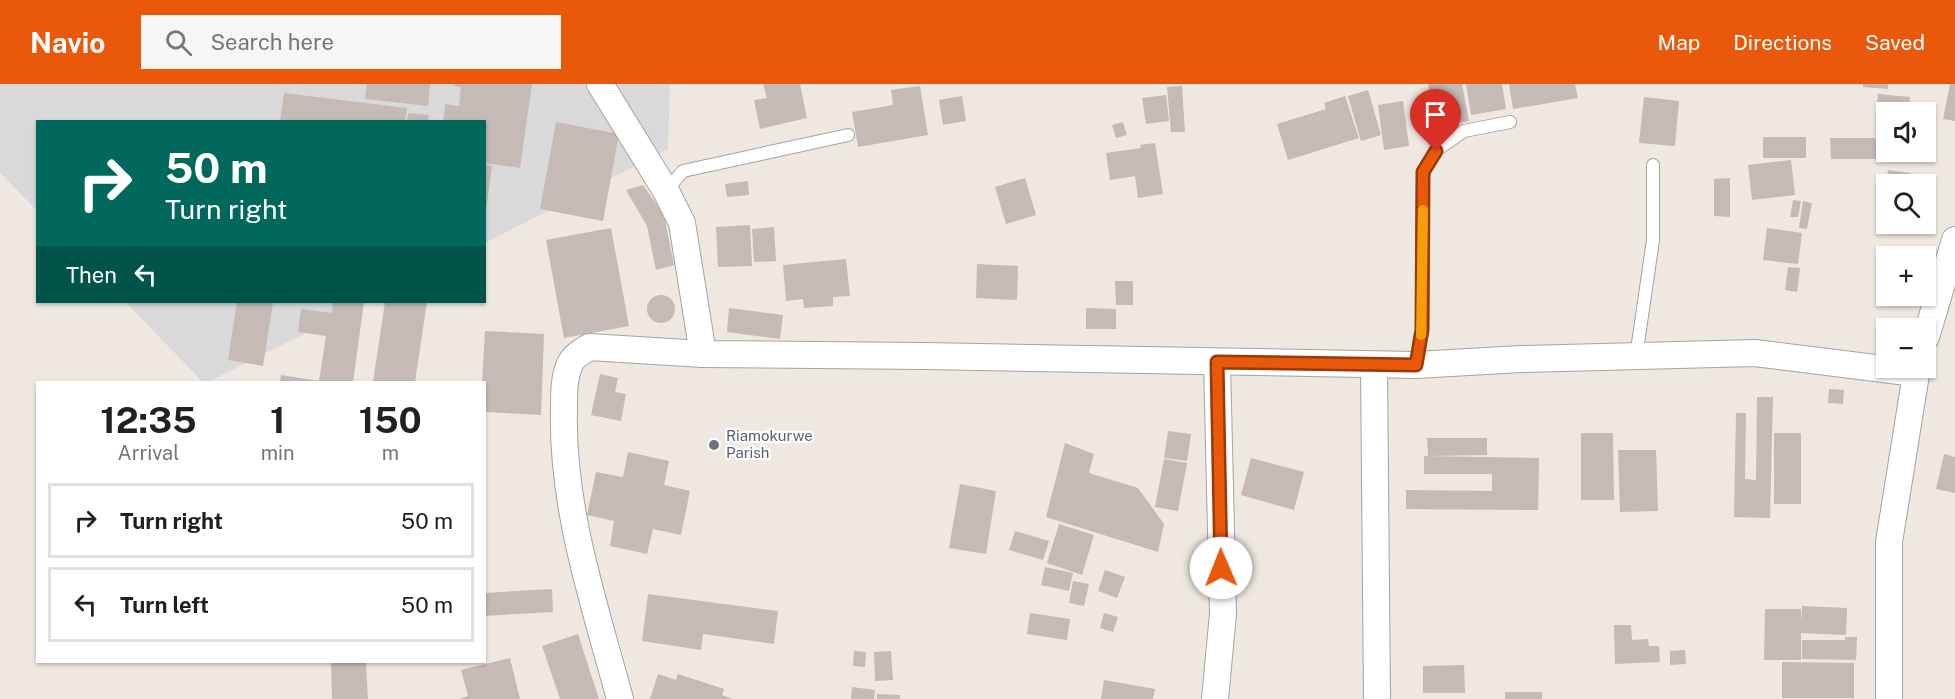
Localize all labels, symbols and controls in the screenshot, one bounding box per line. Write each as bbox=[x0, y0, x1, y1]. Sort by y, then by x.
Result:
search box bbox=[141, 15, 561, 69]
text: Navio bbox=[30, 26, 105, 59]
icon: search bbox=[162, 26, 195, 59]
text: Search here bbox=[210, 29, 334, 55]
text: Map bbox=[1658, 30, 1700, 55]
text: Directions bbox=[1733, 30, 1832, 55]
text: Saved bbox=[1865, 30, 1925, 55]
pin bbox=[1410, 89, 1461, 151]
icon: arrive bbox=[1419, 98, 1452, 131]
map controls bbox=[1876, 102, 1936, 378]
button: sound bbox=[1876, 102, 1936, 162]
text: 50 m bbox=[165, 143, 268, 192]
icon: right bbox=[66, 144, 144, 222]
button: search bbox=[1876, 174, 1936, 234]
text: Turn right bbox=[165, 193, 288, 225]
button: + bbox=[1876, 246, 1936, 306]
icon: left bbox=[129, 258, 162, 291]
text: Then bbox=[66, 262, 117, 288]
button: − bbox=[1876, 318, 1936, 378]
text: 12:35 bbox=[100, 399, 196, 441]
text: 1 bbox=[270, 399, 285, 441]
text: 150 bbox=[359, 399, 422, 441]
place label: Riamokurwe Parish bbox=[726, 427, 813, 461]
marker: Riamokurwe Parish bbox=[707, 438, 721, 452]
text: Arrival bbox=[117, 441, 179, 465]
text: min bbox=[261, 441, 295, 465]
text: m bbox=[382, 441, 399, 465]
icon: right bbox=[69, 504, 102, 537]
text: Turn right bbox=[120, 508, 223, 534]
text: 50 m bbox=[401, 508, 453, 534]
position arrow bbox=[1189, 536, 1253, 600]
icon: left bbox=[69, 588, 102, 621]
text: Turn left bbox=[120, 592, 209, 618]
text: 50 m bbox=[401, 592, 453, 618]

